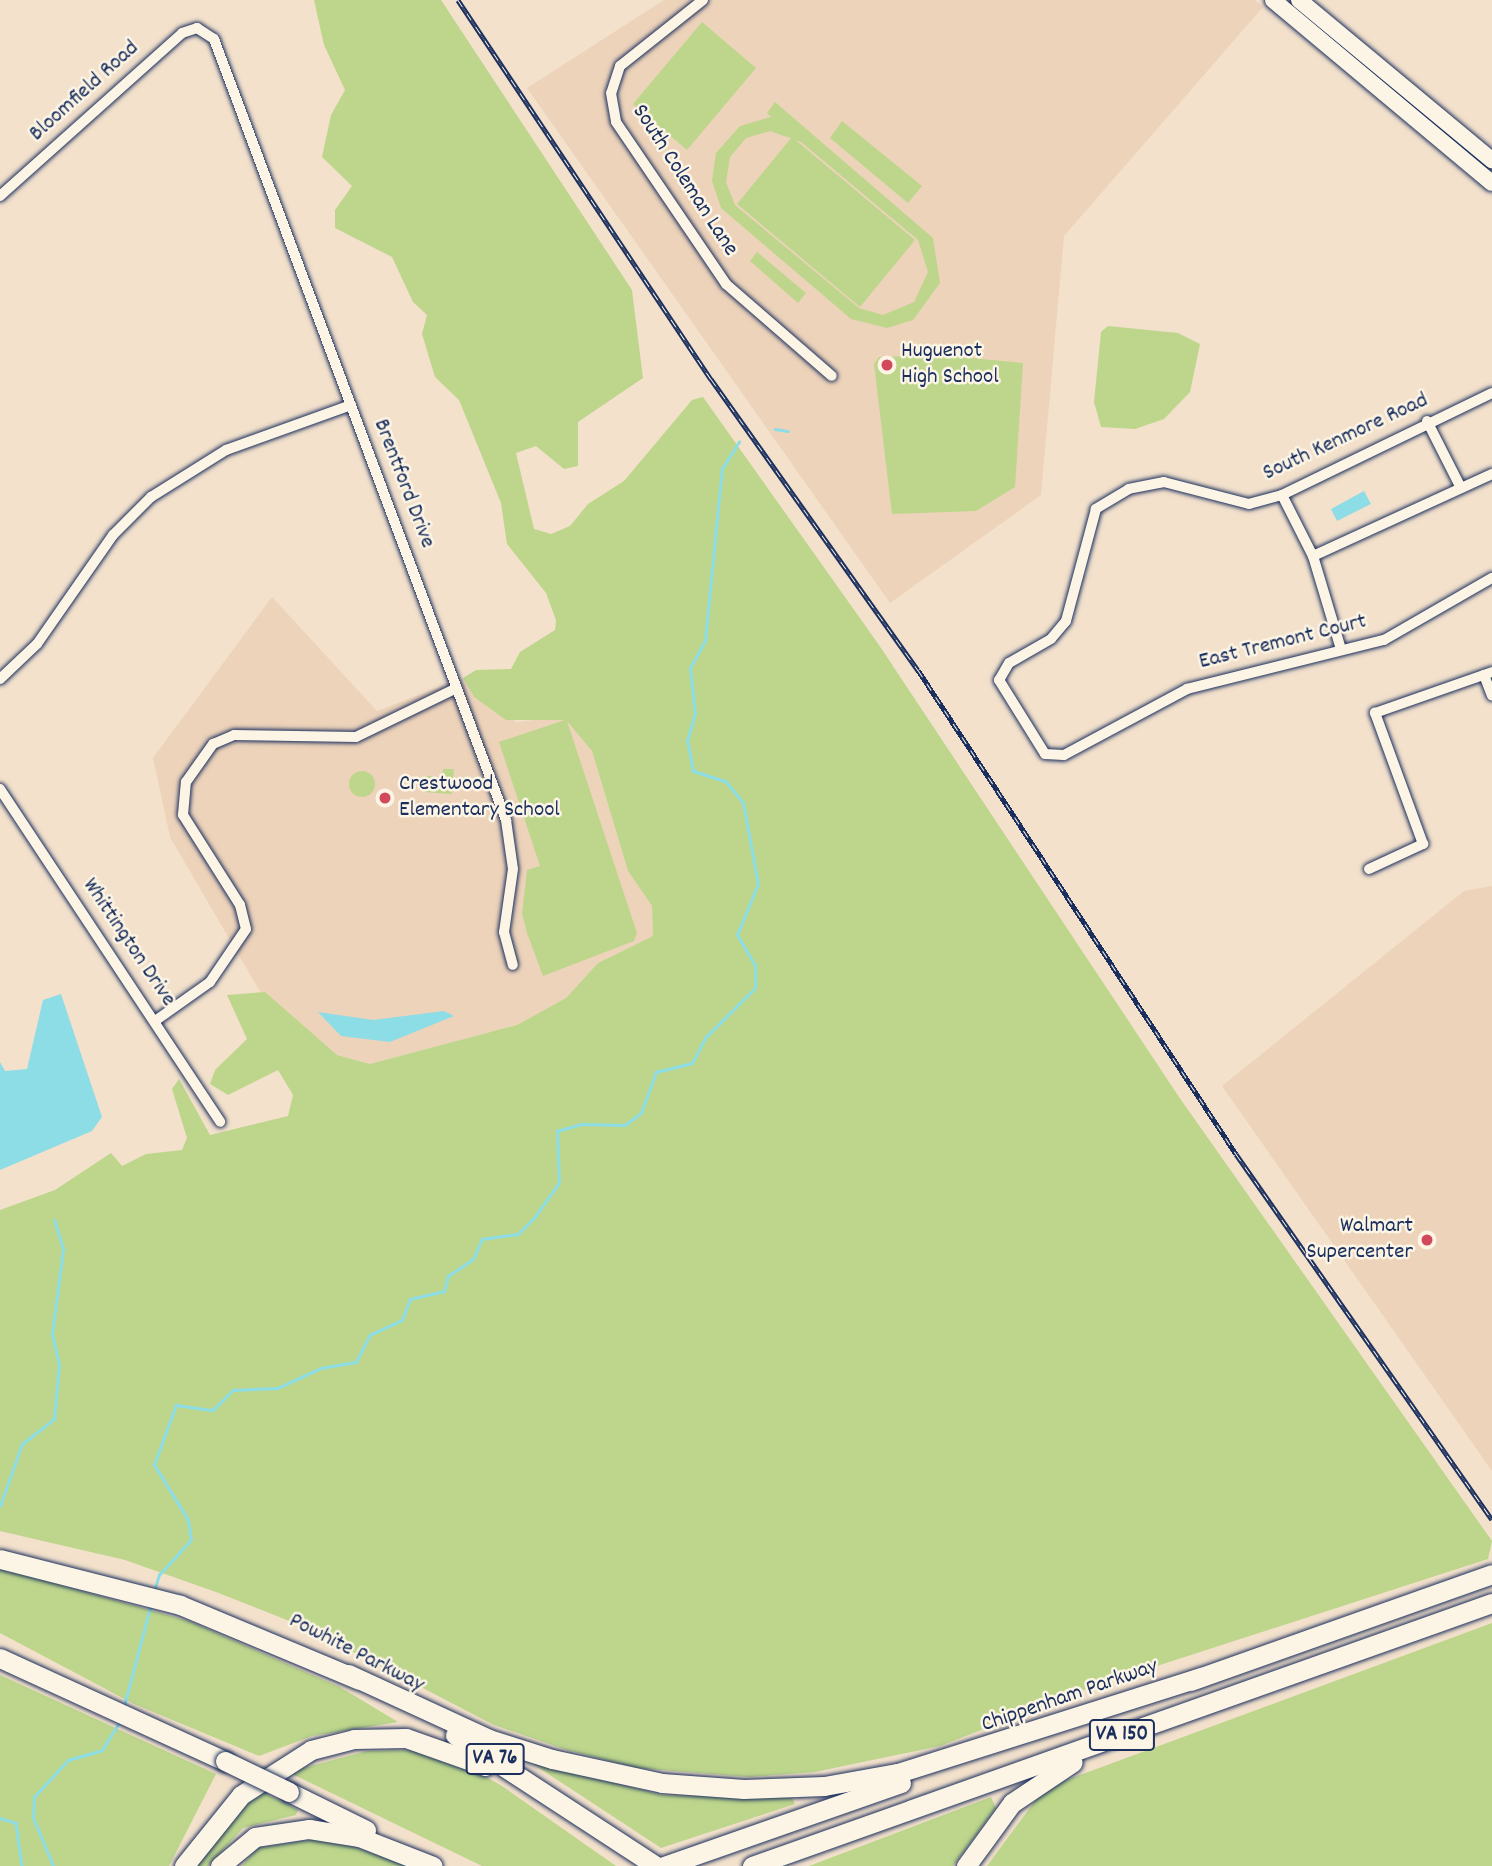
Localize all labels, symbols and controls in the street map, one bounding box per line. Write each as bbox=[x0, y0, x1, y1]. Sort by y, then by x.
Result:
street label: Bloomfield Road bbox=[25, 36, 145, 148]
street label: South Coleman Lane bbox=[625, 100, 743, 262]
place label: Huguenot High School bbox=[901, 338, 999, 392]
marker: Huguenot High School bbox=[879, 357, 895, 373]
street label: South Kenmore Road bbox=[1259, 388, 1433, 488]
street label: Brentford Drive bbox=[366, 416, 440, 552]
street label: East Tremont Court bbox=[1196, 609, 1370, 677]
place label: Crestwood Elementary School bbox=[399, 771, 560, 825]
marker: Crestwood Elementary School bbox=[377, 790, 393, 806]
street label: Whittington Drive bbox=[75, 874, 181, 1012]
place label: Walmart Supercenter bbox=[1307, 1213, 1413, 1267]
marker: Walmart Supercenter bbox=[1419, 1232, 1435, 1248]
street label: Powhite Parkway bbox=[284, 1608, 428, 1700]
street label: Chippenham Parkway bbox=[978, 1654, 1162, 1740]
road number: VA 150 bbox=[1089, 1718, 1155, 1752]
road number: VA 76 bbox=[465, 1742, 525, 1776]

